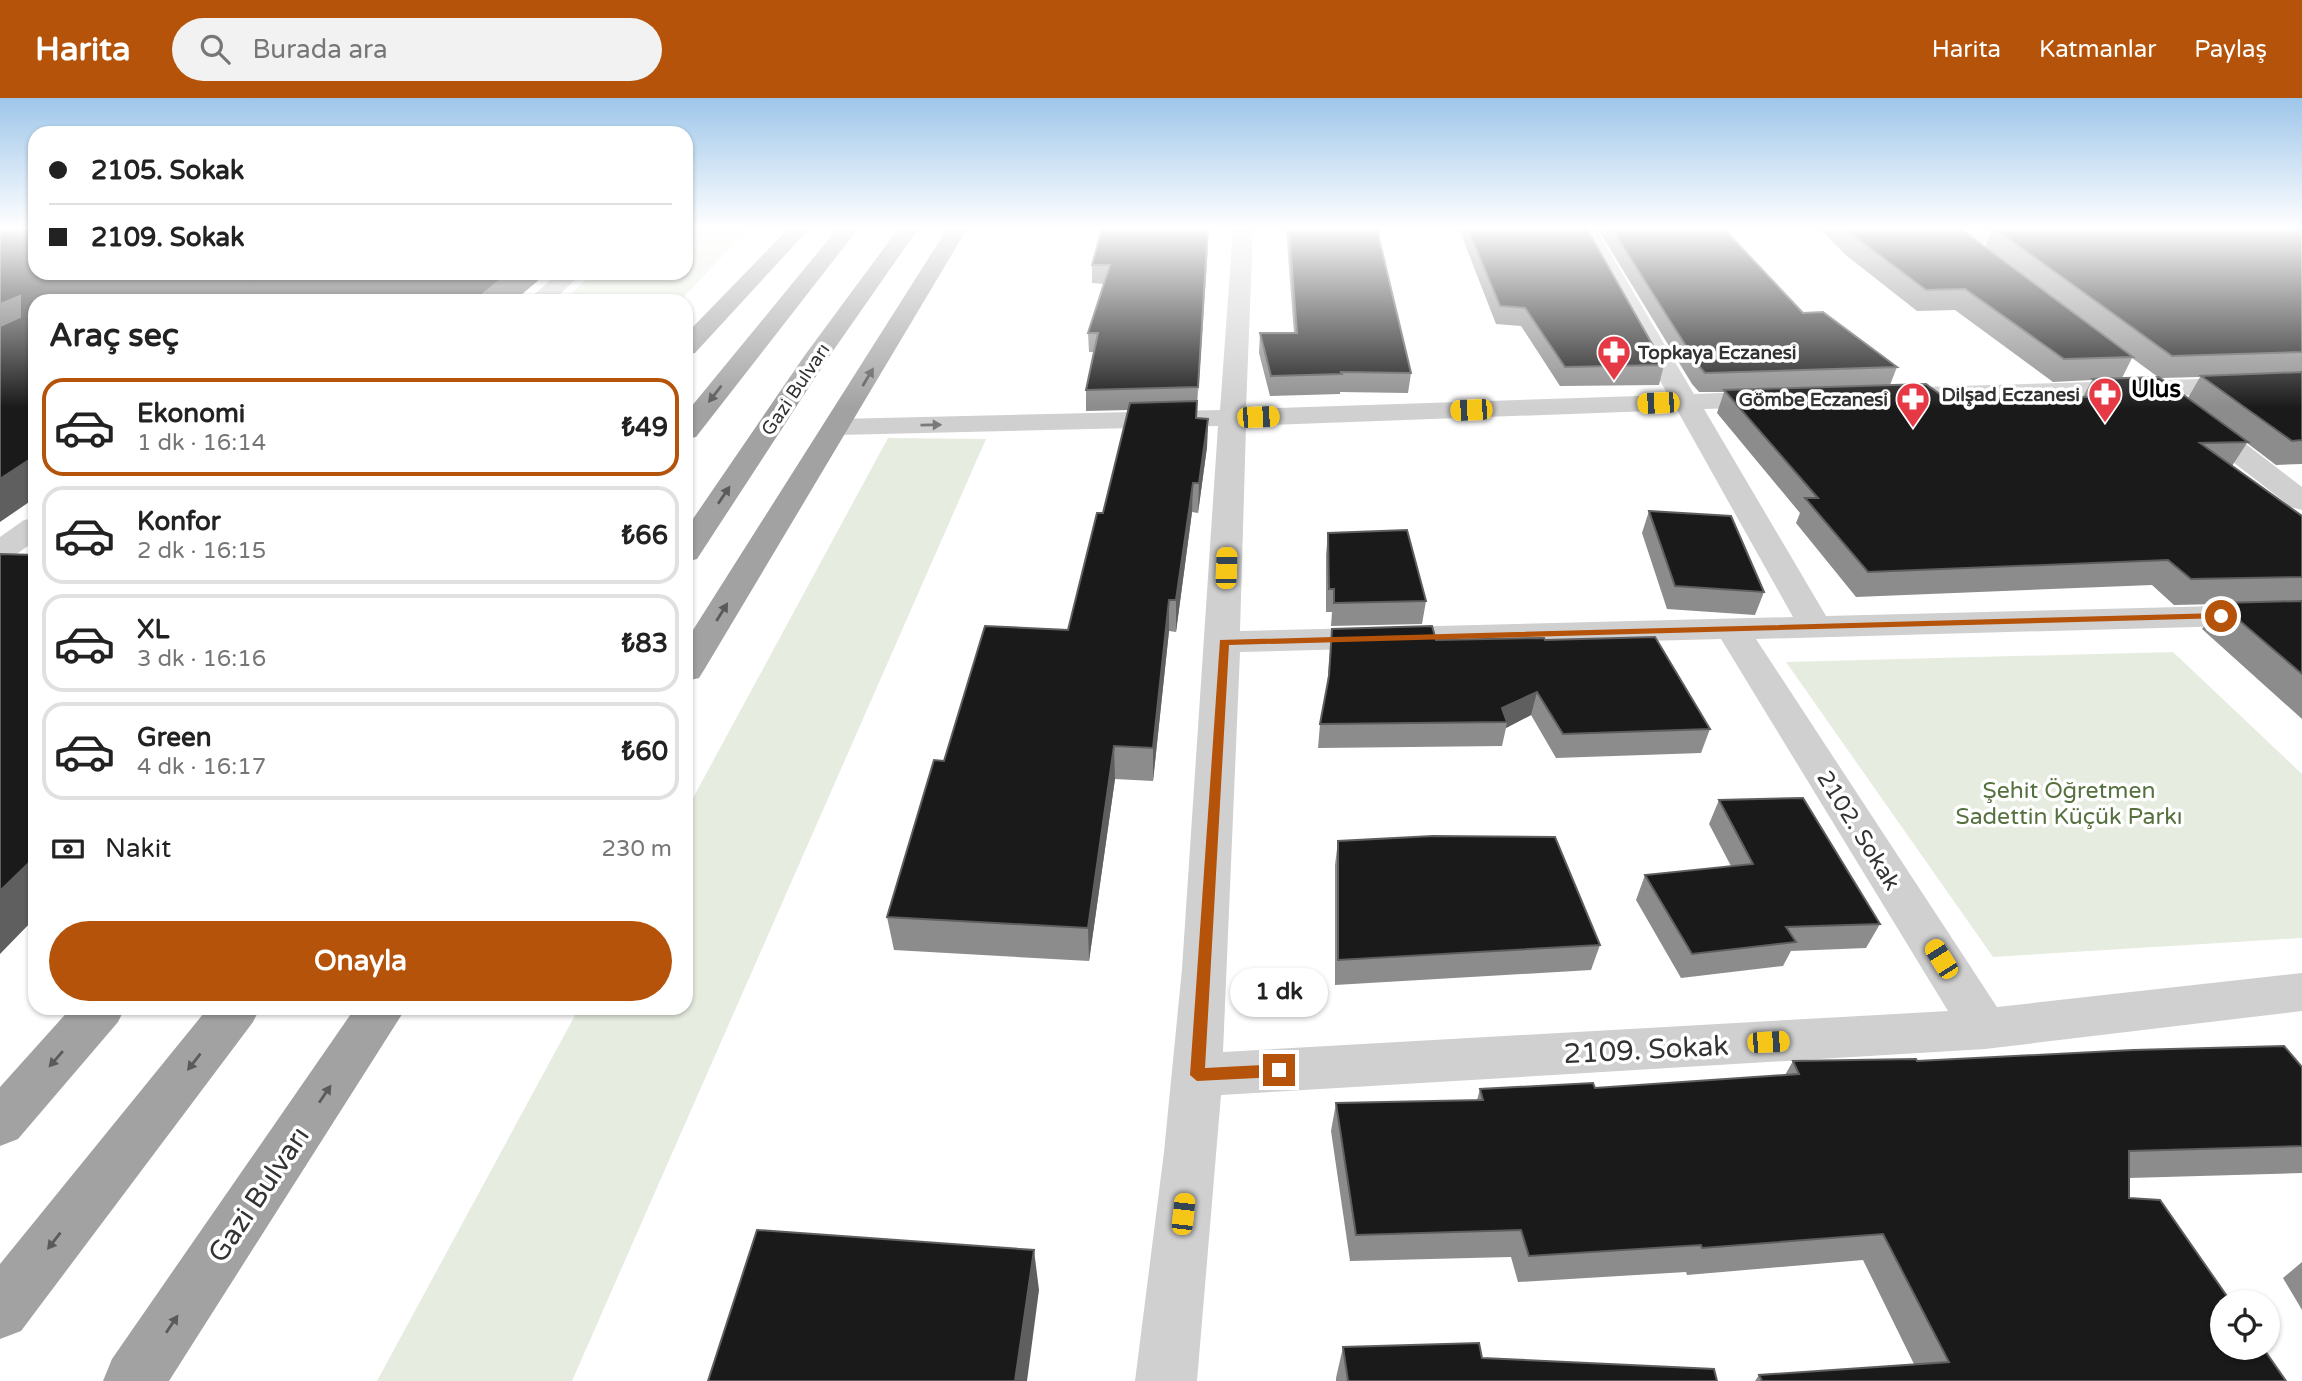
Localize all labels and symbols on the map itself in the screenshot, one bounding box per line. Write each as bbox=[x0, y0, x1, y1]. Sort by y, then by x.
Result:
pharmacy icon: Topkaya Eczanesi bbox=[1595, 333, 1633, 382]
street label: Gazi Bulvarı bbox=[757, 339, 835, 440]
place label: Topkaya Eczanesi bbox=[1637, 342, 1797, 365]
one-way arrow bbox=[862, 367, 874, 386]
pharmacy icon: Dilşad Eczanesi bbox=[2086, 375, 2124, 424]
district label: Ulus bbox=[2131, 375, 2181, 404]
pharmacy icon: Gömbe Eczanesi bbox=[1894, 380, 1932, 429]
one-way arrow bbox=[707, 384, 722, 402]
place label: Dilşad Eczanesi bbox=[1941, 384, 2080, 407]
place label: Gömbe Eczanesi bbox=[1739, 389, 1888, 411]
car bbox=[1637, 392, 1680, 414]
car bbox=[1450, 399, 1493, 421]
car bbox=[1237, 406, 1280, 428]
one-way arrow bbox=[920, 419, 942, 431]
one-way arrow bbox=[717, 486, 731, 504]
car bbox=[1215, 547, 1238, 589]
route start bbox=[2205, 600, 2237, 632]
one-way arrow bbox=[716, 602, 729, 621]
street label: 2102. Sokak bbox=[1810, 766, 1906, 895]
park label: Şehit Öğretmen Sadettin Küçük Parkı bbox=[1956, 777, 2182, 831]
car bbox=[1921, 936, 1962, 982]
callout: 1 dk bbox=[1230, 968, 1328, 1018]
street label: 2109. Sokak bbox=[1563, 1029, 1729, 1071]
car bbox=[1747, 1030, 1790, 1054]
one-way arrow bbox=[49, 1051, 64, 1068]
one-way arrow bbox=[186, 1052, 201, 1070]
route end bbox=[1263, 1054, 1295, 1086]
one-way arrow bbox=[318, 1085, 332, 1103]
street label: Gazi Bulvarı bbox=[201, 1120, 317, 1269]
car bbox=[1171, 1192, 1196, 1236]
one-way arrow bbox=[46, 1232, 61, 1250]
one-way arrow bbox=[165, 1314, 178, 1334]

